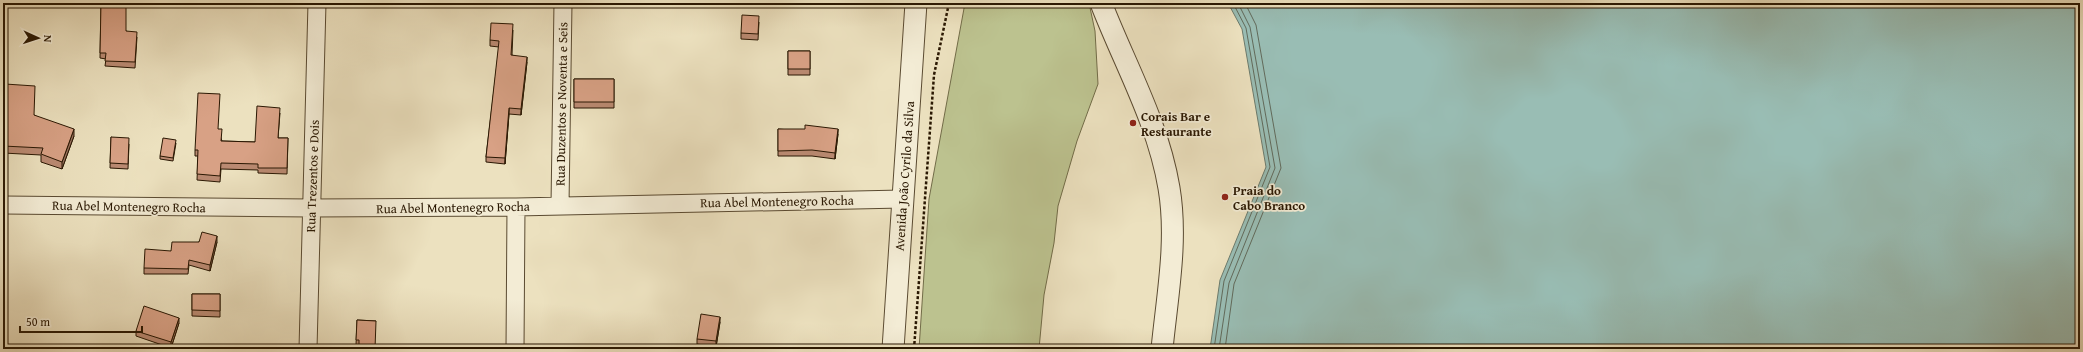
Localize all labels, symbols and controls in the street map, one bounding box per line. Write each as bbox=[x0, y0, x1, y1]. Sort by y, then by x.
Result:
north arrow bbox=[18, 18, 58, 58]
street label: Rua Duzentos e Noventa e Seis bbox=[551, 22, 572, 186]
text: N bbox=[40, 34, 56, 43]
street label: Avenida João Cyrilo da Silva bbox=[890, 99, 919, 252]
place label: Corais Bar e Restaurante bbox=[1141, 107, 1212, 141]
marker: Corais Bar e Restaurante bbox=[1128, 118, 1138, 128]
street label: Rua Trezentos e Dois bbox=[301, 119, 324, 233]
place label: Praia do Cabo Branco bbox=[1233, 181, 1305, 215]
street label: Rua Abel Montenegro Rocha bbox=[700, 191, 855, 212]
marker: Praia do Cabo Branco bbox=[1220, 192, 1230, 202]
street label: Rua Abel Montenegro Rocha bbox=[52, 196, 207, 217]
street label: Rua Abel Montenegro Rocha bbox=[376, 197, 531, 218]
scale bar bbox=[20, 308, 142, 334]
text: 50 m bbox=[26, 313, 50, 330]

